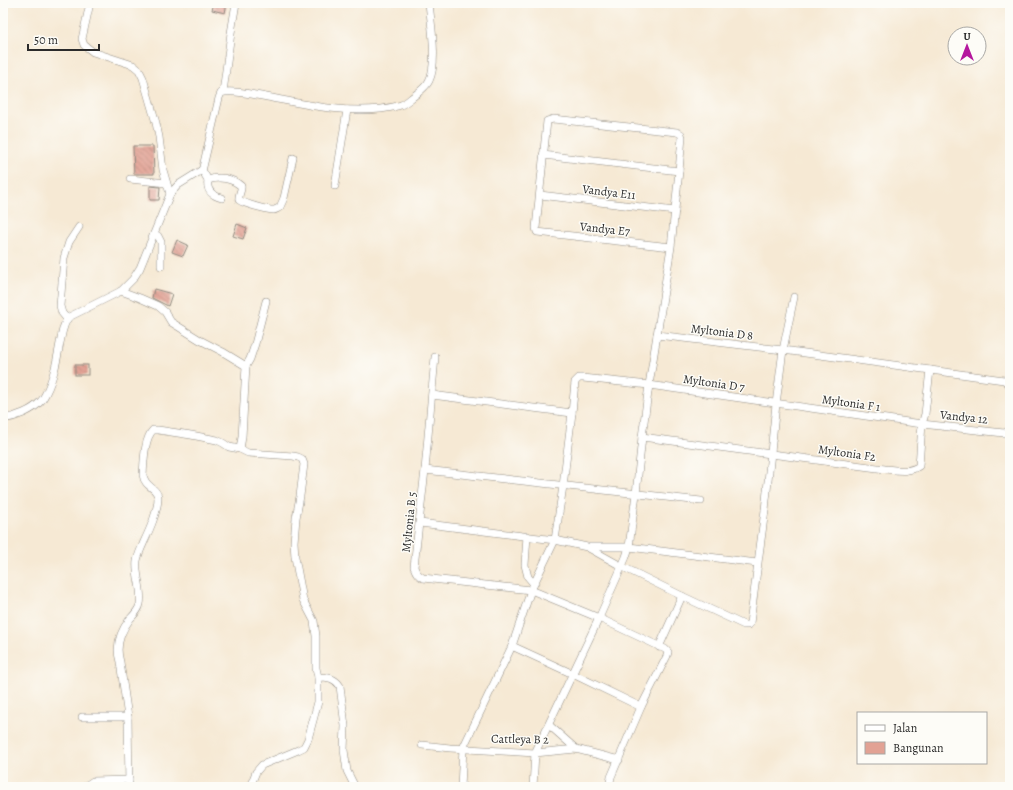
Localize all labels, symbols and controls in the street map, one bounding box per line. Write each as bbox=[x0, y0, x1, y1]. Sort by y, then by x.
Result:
scale bar bbox=[28, 26, 99, 52]
north arrow bbox=[947, 26, 987, 66]
text: U bbox=[963, 29, 971, 44]
text: 50 m bbox=[34, 32, 58, 48]
street label: Vandya E11 bbox=[581, 181, 636, 203]
street label: Vandya E7 bbox=[578, 218, 632, 240]
street label: Myltonia D 8 bbox=[690, 320, 754, 344]
street label: Myltonia D 7 bbox=[682, 371, 747, 395]
street label: Myltonia F 1 bbox=[821, 391, 881, 415]
street label: Vandya 12 bbox=[938, 406, 989, 427]
street label: Myltonia F2 bbox=[817, 441, 877, 465]
street label: Myltonia B 5 bbox=[398, 491, 420, 553]
legend bbox=[857, 712, 987, 764]
text: Jalan bbox=[893, 720, 918, 736]
street label: Cattleya B 2 bbox=[491, 730, 549, 748]
text: Bangunan bbox=[893, 740, 944, 756]

